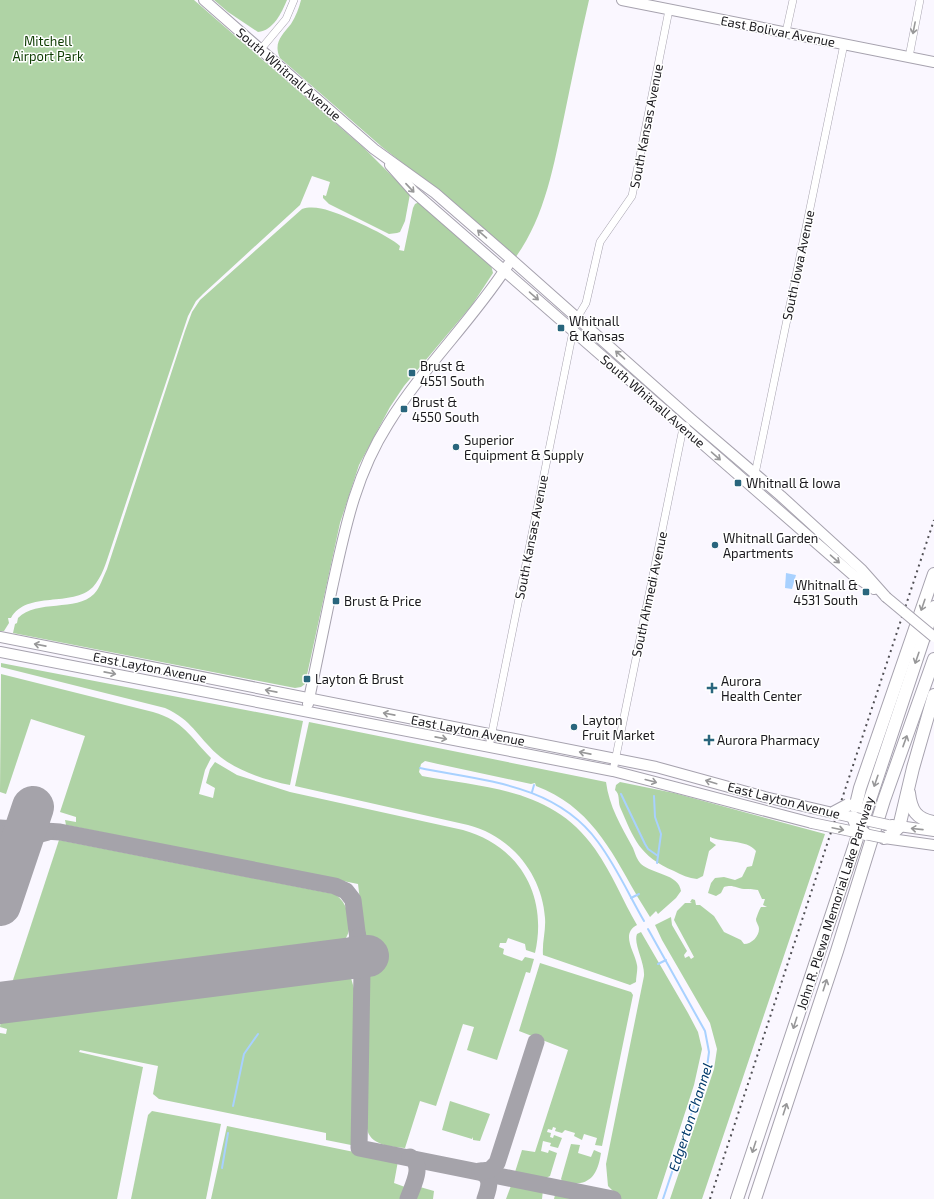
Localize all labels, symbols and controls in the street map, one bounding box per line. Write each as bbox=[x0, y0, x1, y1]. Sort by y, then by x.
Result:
street label: East Bolivar Avenue bbox=[719, 12, 837, 50]
one-way arrow bbox=[910, 22, 918, 35]
street label: South Whitnall Avenue bbox=[233, 24, 345, 124]
park label: Mitchell Airport Park bbox=[12, 33, 84, 64]
street label: South Kansas Avenue bbox=[626, 62, 666, 190]
one-way arrow bbox=[406, 182, 415, 193]
street label: South Iowa Avenue bbox=[779, 208, 817, 322]
one-way arrow bbox=[477, 229, 487, 239]
one-way arrow bbox=[528, 292, 539, 301]
place label: Whitnall & Kansas bbox=[569, 313, 625, 344]
marker: Whitnall & Kansas bbox=[556, 323, 566, 333]
street label: South Whitnall Avenue bbox=[597, 351, 709, 451]
one-way arrow bbox=[615, 351, 626, 360]
place label: Brust & 4551 South bbox=[420, 358, 485, 389]
marker: Brust & 4551 South bbox=[407, 368, 417, 378]
place label: Brust & 4550 South bbox=[412, 394, 479, 425]
marker: Brust & 4550 South bbox=[399, 404, 409, 414]
place label: Superior Equipment & Supply bbox=[464, 432, 584, 463]
marker: Superior Equipment & Supply bbox=[451, 442, 461, 452]
one-way arrow bbox=[710, 451, 721, 460]
street label: South Kansas Avenue bbox=[511, 473, 551, 601]
place label: Whitnall & Iowa bbox=[746, 475, 841, 491]
marker: Whitnall & Iowa bbox=[733, 478, 743, 488]
street label: South Ahmedi Avenue bbox=[628, 530, 670, 658]
place label: Whitnall Garden Apartments bbox=[723, 530, 818, 561]
marker: Whitnall Garden Apartments bbox=[710, 540, 720, 550]
one-way arrow bbox=[830, 555, 840, 564]
place label: Whitnall & 4531 South bbox=[793, 577, 858, 608]
marker: Whitnall & 4531 South bbox=[861, 587, 871, 597]
place label: Brust & Price bbox=[344, 593, 421, 609]
marker: Brust & Price bbox=[331, 596, 341, 606]
one-way arrow bbox=[919, 599, 927, 611]
one-way arrow bbox=[34, 641, 47, 649]
street label: East Layton Avenue bbox=[92, 648, 208, 686]
one-way arrow bbox=[913, 651, 920, 664]
one-way arrow bbox=[103, 669, 116, 677]
place label: Layton & Brust bbox=[315, 671, 404, 687]
place label: Aurora Health Center bbox=[721, 673, 802, 704]
marker: Layton & Brust bbox=[302, 674, 312, 684]
marker: Aurora Health Center bbox=[706, 682, 718, 694]
one-way arrow bbox=[265, 686, 278, 694]
one-way arrow bbox=[382, 710, 395, 718]
street label: East Layton Avenue bbox=[410, 711, 526, 749]
place label: Layton Fruit Market bbox=[582, 712, 655, 743]
marker: Layton Fruit Market bbox=[569, 722, 579, 732]
place label: Aurora Pharmacy bbox=[717, 732, 820, 748]
one-way arrow bbox=[434, 734, 447, 742]
one-way arrow bbox=[902, 734, 909, 747]
marker: Aurora Pharmacy bbox=[704, 735, 714, 745]
one-way arrow bbox=[579, 748, 592, 756]
one-way arrow bbox=[871, 774, 879, 786]
one-way arrow bbox=[644, 778, 657, 786]
one-way arrow bbox=[705, 778, 718, 785]
street label: East Layton Avenue bbox=[726, 778, 842, 822]
street label: John R. Plewa Memorial Lake Parkway bbox=[793, 794, 877, 1012]
one-way arrow bbox=[832, 825, 845, 833]
one-way arrow bbox=[911, 825, 924, 833]
one-way arrow bbox=[822, 980, 830, 992]
one-way arrow bbox=[791, 1017, 798, 1030]
water label: Edgerton Channel bbox=[664, 1061, 716, 1173]
one-way arrow bbox=[782, 1102, 789, 1115]
one-way arrow bbox=[750, 1140, 757, 1153]

